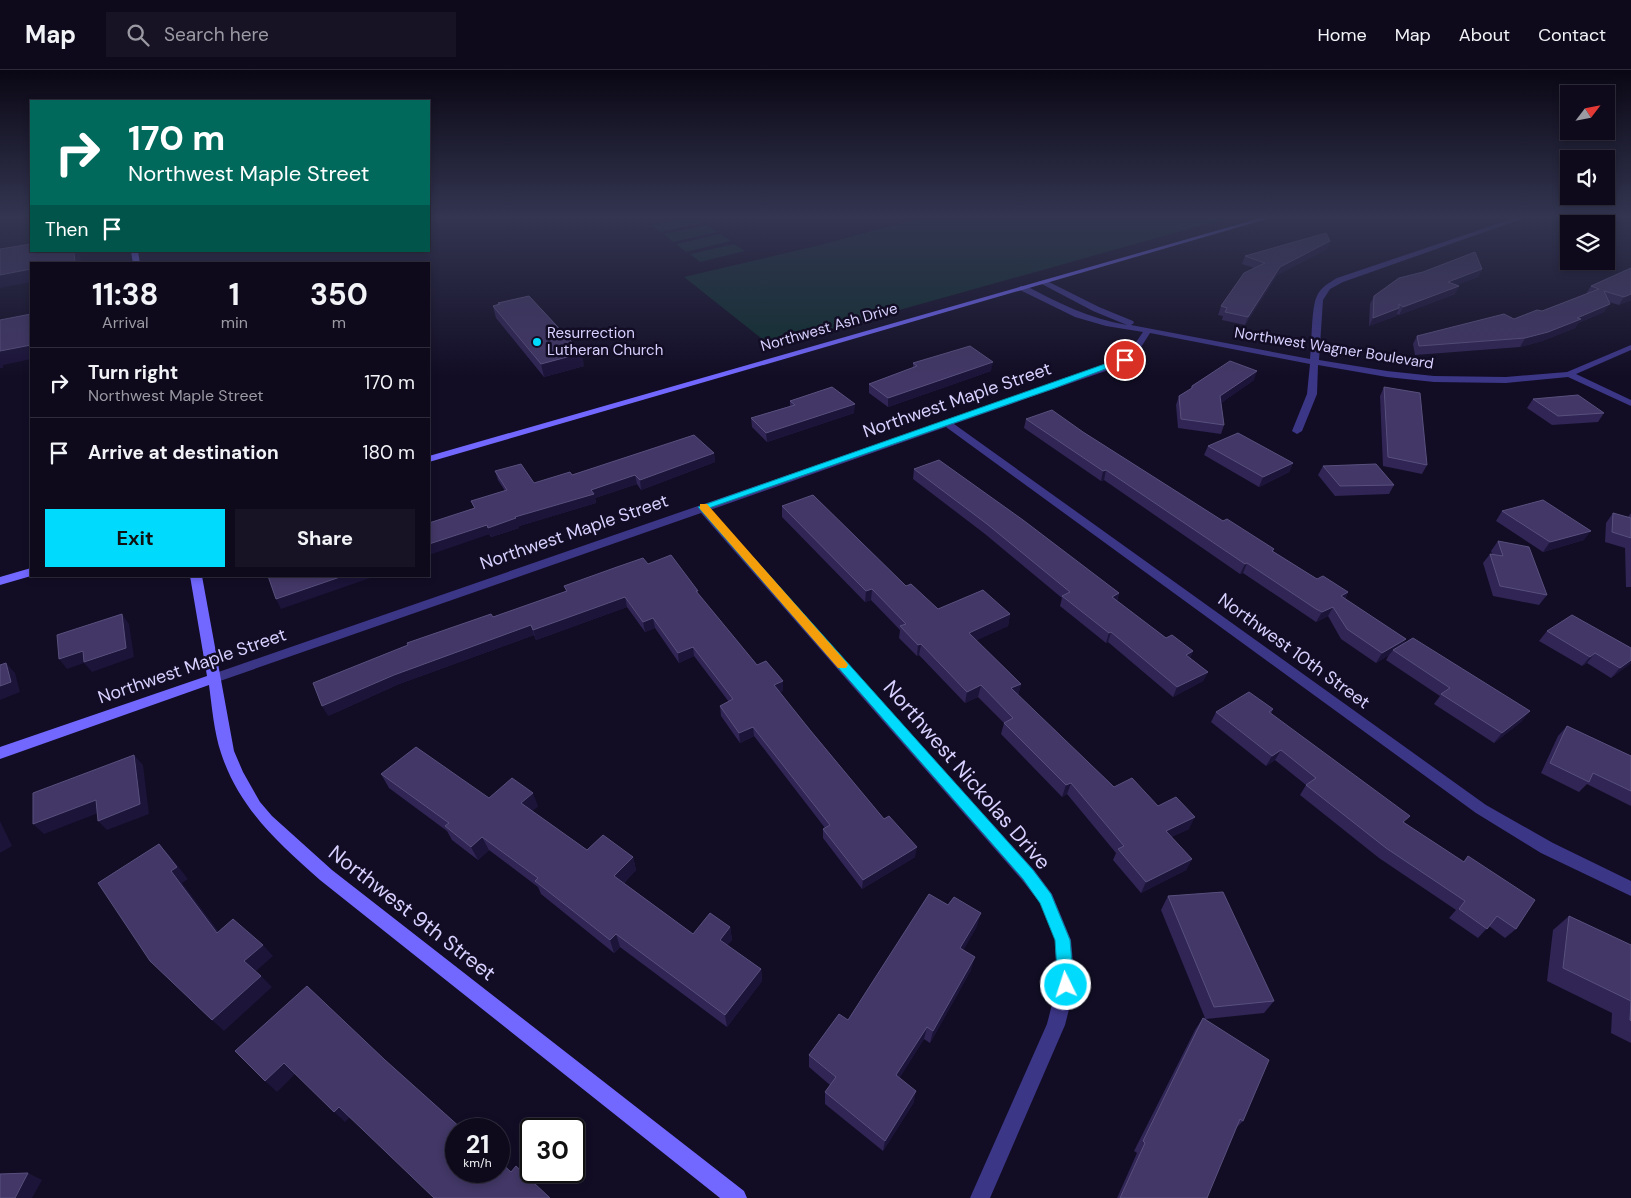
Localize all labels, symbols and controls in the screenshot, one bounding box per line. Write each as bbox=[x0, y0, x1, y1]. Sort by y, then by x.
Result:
search box bbox=[106, 12, 456, 57]
text: Map bbox=[25, 19, 76, 50]
icon: search bbox=[124, 21, 152, 49]
text: Search here bbox=[164, 22, 269, 47]
text: Home bbox=[1317, 23, 1367, 47]
text: Map bbox=[1395, 23, 1431, 47]
text: About bbox=[1459, 23, 1510, 47]
text: Contact bbox=[1538, 23, 1606, 47]
north arrow bbox=[1560, 85, 1615, 140]
map controls bbox=[1560, 85, 1615, 270]
text: 170 m bbox=[128, 115, 225, 161]
icon: right bbox=[45, 120, 110, 185]
button: sound bbox=[1560, 150, 1615, 205]
text: Northwest Maple Street bbox=[128, 159, 369, 188]
icon: arrive bbox=[98, 215, 126, 243]
button: layers bbox=[1560, 215, 1615, 270]
text: Then bbox=[45, 217, 88, 242]
text: 11:38 bbox=[92, 275, 159, 314]
text: 1 bbox=[229, 275, 240, 314]
text: 350 bbox=[310, 275, 368, 314]
street label: Northwest Ash Drive bbox=[758, 298, 900, 356]
text: Arrival bbox=[102, 312, 149, 333]
text: min bbox=[221, 312, 248, 333]
text: m bbox=[332, 312, 346, 333]
street label: Northwest Wagner Boulevard bbox=[1233, 322, 1435, 374]
place label: Resurrection Lutheran Church bbox=[547, 323, 663, 360]
marker: Resurrection Lutheran Church bbox=[531, 336, 543, 348]
pin bbox=[1104, 339, 1146, 381]
icon: arrive bbox=[1111, 346, 1139, 374]
street label: Northwest Maple Street bbox=[860, 357, 1054, 443]
text: Turn right bbox=[88, 360, 178, 385]
icon: right bbox=[45, 369, 73, 397]
text: 170 m bbox=[364, 370, 415, 395]
text: Northwest Maple Street bbox=[88, 385, 264, 406]
icon: arrive bbox=[45, 439, 73, 467]
text: Arrive at destination bbox=[88, 440, 279, 465]
text: 180 m bbox=[363, 440, 415, 465]
street label: Northwest Maple Street bbox=[477, 489, 671, 575]
button: Exit bbox=[45, 509, 225, 567]
button: Share bbox=[235, 509, 415, 567]
street label: Northwest 10th Street bbox=[1213, 588, 1375, 714]
street label: Northwest Maple Street bbox=[95, 623, 289, 709]
street label: Northwest Nickolas Drive bbox=[877, 674, 1057, 876]
street label: Northwest 9th Street bbox=[323, 839, 501, 987]
position arrow bbox=[1039, 958, 1091, 1010]
speed limit sign: 30 bbox=[520, 1118, 585, 1183]
text: 21 bbox=[466, 1128, 489, 1161]
text: km/h bbox=[463, 1155, 492, 1171]

